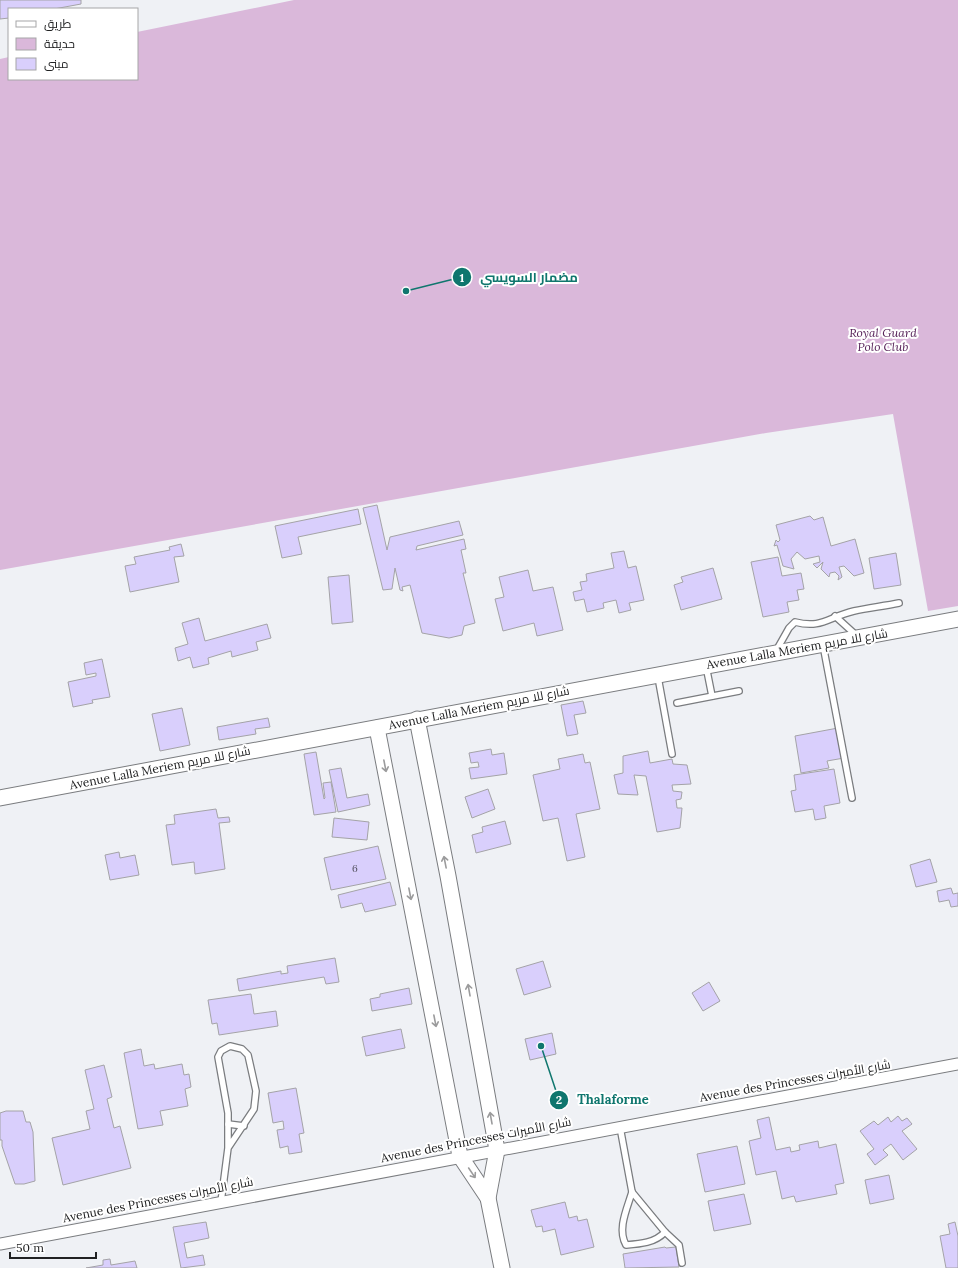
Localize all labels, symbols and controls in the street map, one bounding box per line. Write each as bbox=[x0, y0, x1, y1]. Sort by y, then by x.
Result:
legend bbox=[8, 8, 138, 80]
text: طريق bbox=[44, 16, 72, 31]
text: حديقة bbox=[44, 36, 75, 51]
text: مبنى bbox=[44, 56, 69, 71]
callout: مضمار السويسي bbox=[452, 265, 586, 290]
text: مضمار السويسي bbox=[480, 269, 578, 288]
text: 1 bbox=[460, 270, 465, 285]
park label: Royal Guard Polo Club bbox=[849, 325, 917, 354]
street label: Avenue Lalla Meriem شارع للا مريم bbox=[704, 625, 889, 673]
street label: Avenue Lalla Meriem شارع للا مريم bbox=[386, 683, 571, 734]
street label: Avenue Lalla Meriem شارع للا مريم bbox=[67, 743, 252, 794]
one-way arrow bbox=[381, 759, 389, 772]
one-way arrow bbox=[441, 856, 449, 869]
house number: 6 bbox=[352, 862, 358, 875]
one-way arrow bbox=[406, 887, 414, 900]
one-way arrow bbox=[464, 984, 472, 997]
one-way arrow bbox=[431, 1014, 439, 1027]
street label: Avenue des Princesses شارع الأميرات bbox=[697, 1056, 892, 1106]
callout: Thalaforme bbox=[549, 1087, 656, 1112]
text: Thalaforme bbox=[577, 1091, 649, 1108]
text: 2 bbox=[556, 1092, 562, 1107]
one-way arrow bbox=[487, 1112, 495, 1125]
street label: Avenue des Princesses شارع الأميرات bbox=[379, 1114, 573, 1167]
one-way arrow bbox=[468, 1167, 476, 1178]
street label: Avenue des Princesses شارع الأميرات bbox=[61, 1174, 255, 1227]
scale bar bbox=[10, 1234, 96, 1260]
text: 50 m bbox=[16, 1240, 44, 1255]

